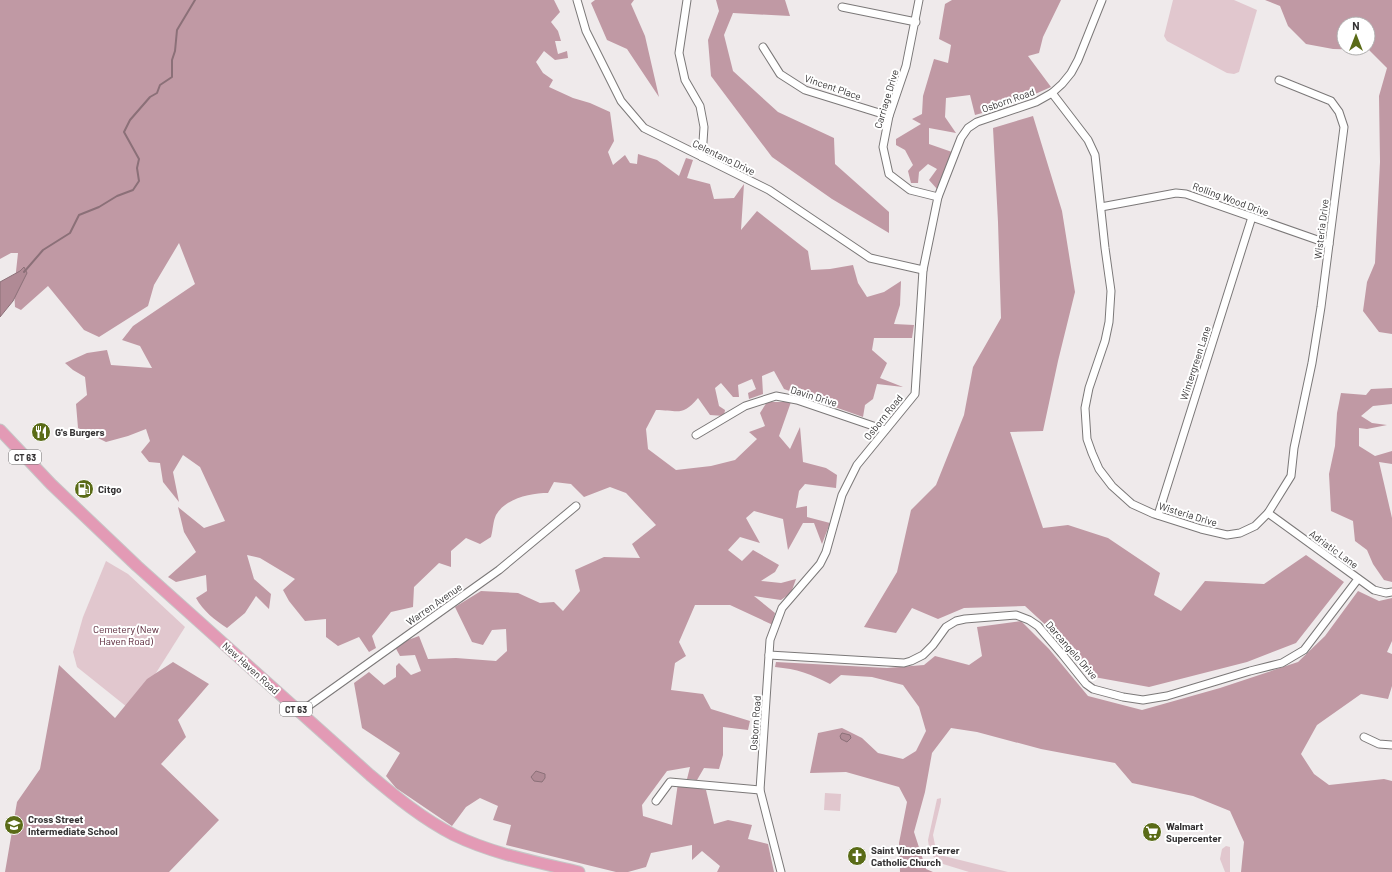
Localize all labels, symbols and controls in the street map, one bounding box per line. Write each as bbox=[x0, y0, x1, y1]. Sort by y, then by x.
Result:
north arrow bbox=[1336, 16, 1376, 56]
text: N bbox=[1352, 19, 1360, 32]
street label: Carriage Drive bbox=[871, 68, 901, 130]
street label: Vincent Place bbox=[803, 72, 863, 102]
street label: Osborn Road bbox=[980, 85, 1036, 115]
street label: Celentano Drive bbox=[691, 137, 757, 177]
street label: Rolling Wood Drive bbox=[1191, 180, 1271, 218]
street label: Wisteria Drive bbox=[1311, 198, 1331, 260]
street label: Wintergreen Lane bbox=[1177, 324, 1213, 402]
street label: Davin Drive bbox=[789, 383, 839, 409]
street label: Osborn Road bbox=[861, 392, 905, 442]
restaurant icon: G's Burgers bbox=[30, 421, 52, 443]
place label: G's Burgers bbox=[55, 426, 105, 438]
road number: CT 63 bbox=[9, 450, 41, 464]
fuel station icon: Citgo bbox=[73, 478, 95, 500]
place label: Citgo bbox=[98, 483, 122, 495]
street label: Wisteria Drive bbox=[1157, 499, 1219, 529]
street label: Adriatic Lane bbox=[1307, 527, 1361, 571]
street label: Warren Avenue bbox=[404, 580, 464, 628]
street label: Darcangelo Drive bbox=[1043, 618, 1101, 682]
park label: Cemetery (New Haven Road) bbox=[93, 623, 159, 647]
street label: New Haven Road bbox=[220, 639, 282, 697]
street label: Osborn Road bbox=[747, 695, 763, 751]
road number: CT 63 bbox=[280, 702, 312, 716]
place label: Cross Street Intermediate School bbox=[28, 813, 118, 837]
school or university icon: Cross Street Intermediate School bbox=[3, 814, 25, 836]
place label: Walmart Supercenter bbox=[1166, 820, 1222, 844]
supermarket icon: Walmart Supercenter bbox=[1141, 821, 1163, 843]
place label: Saint Vincent Ferrer Catholic Church bbox=[871, 844, 960, 868]
church icon: Saint Vincent Ferrer Catholic Church bbox=[846, 845, 868, 867]

